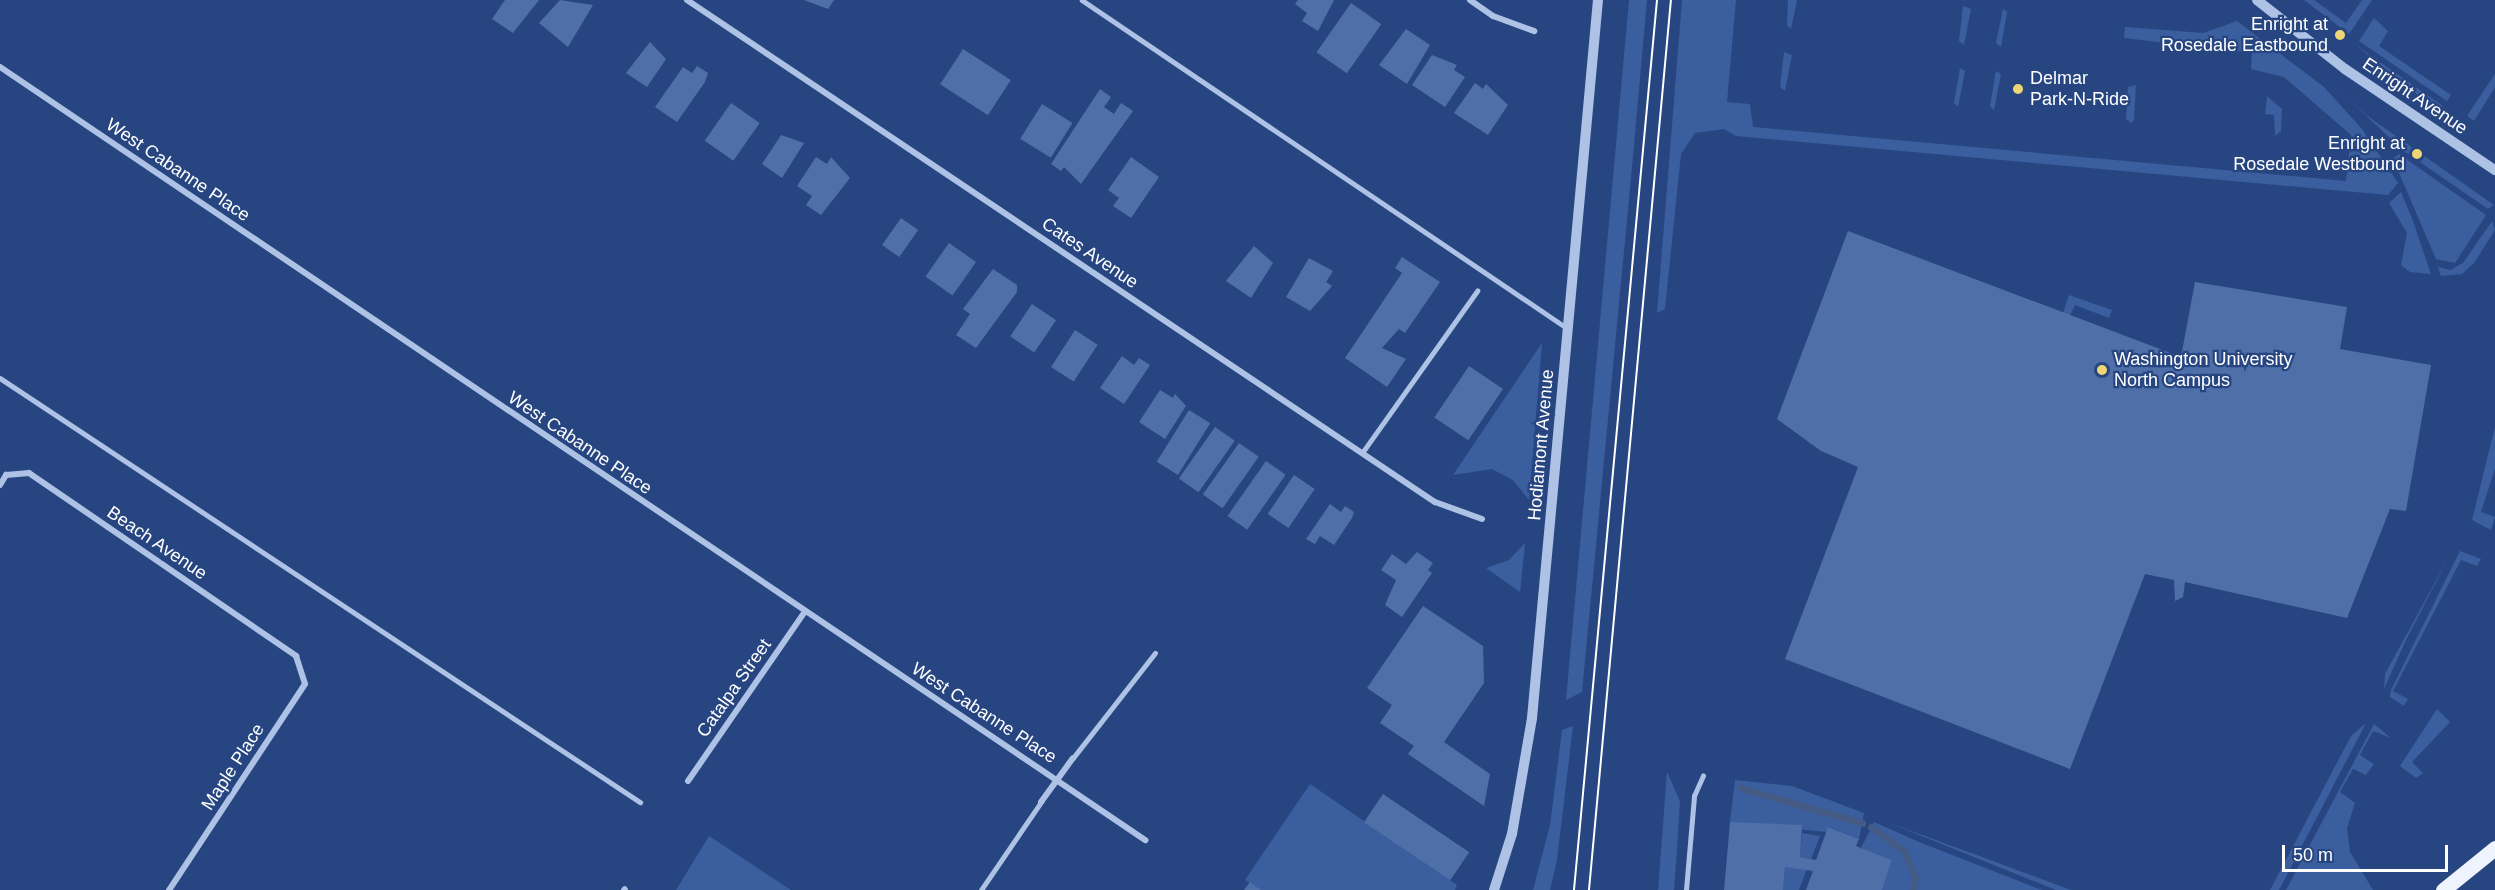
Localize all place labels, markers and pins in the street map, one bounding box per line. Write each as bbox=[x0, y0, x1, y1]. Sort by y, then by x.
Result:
place label: Enright at Rosedale Eastbound bbox=[2161, 14, 2328, 57]
marker: Enright at Rosedale Eastbound bbox=[2333, 28, 2347, 42]
place label: Delmar Park-N-Ride bbox=[2030, 68, 2129, 110]
marker: Delmar Park-N-Ride bbox=[2011, 82, 2025, 96]
place label: Enright at Rosedale Westbound bbox=[2233, 133, 2405, 176]
marker: Enright at Rosedale Westbound bbox=[2410, 147, 2424, 161]
place label: Washington University North Campus bbox=[2114, 349, 2292, 392]
marker: Washington University North Campus bbox=[2095, 363, 2109, 377]

